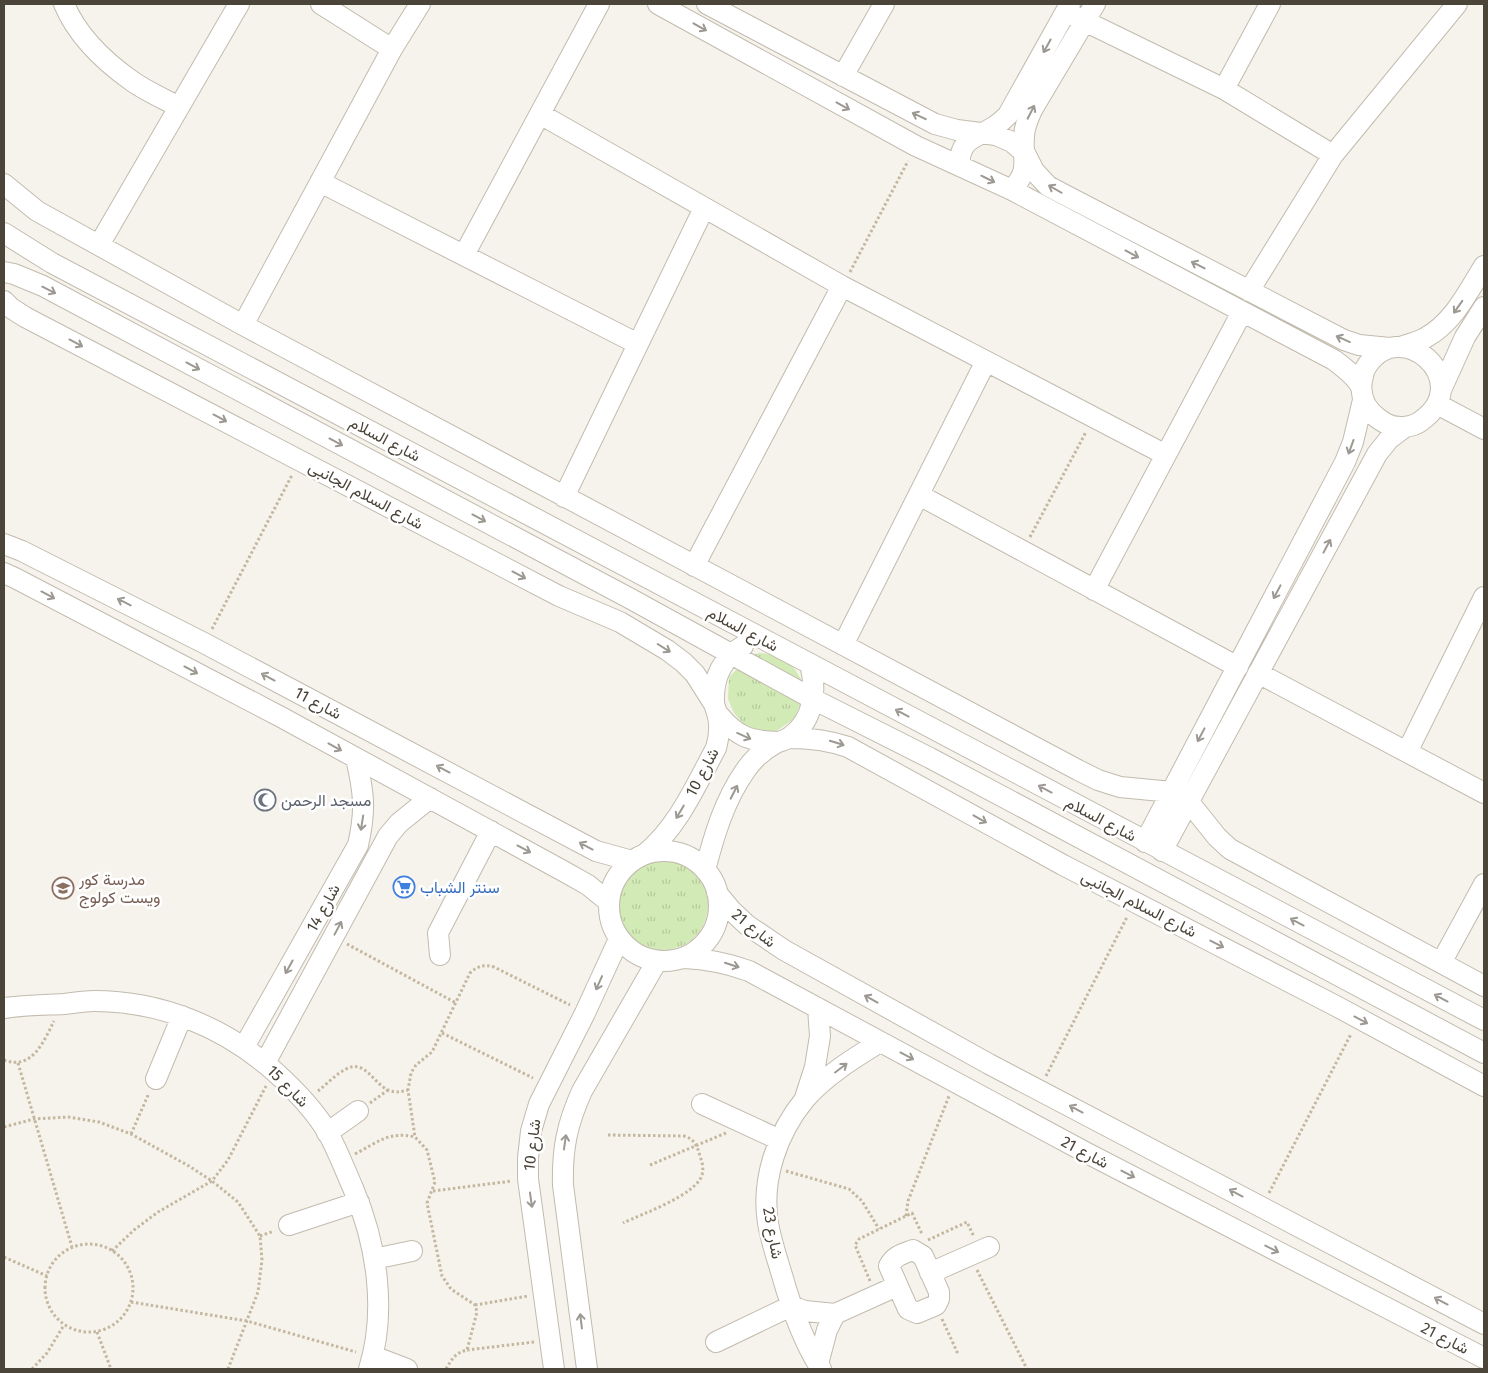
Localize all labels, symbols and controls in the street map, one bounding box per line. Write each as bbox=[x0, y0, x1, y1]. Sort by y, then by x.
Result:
one-way arrow bbox=[693, 22, 708, 32]
one-way arrow bbox=[1041, 39, 1051, 53]
one-way arrow bbox=[835, 101, 849, 111]
one-way arrow bbox=[1027, 105, 1036, 120]
one-way arrow bbox=[912, 111, 927, 120]
one-way arrow bbox=[980, 174, 995, 184]
one-way arrow bbox=[1048, 184, 1062, 194]
one-way arrow bbox=[1124, 249, 1139, 259]
one-way arrow bbox=[1191, 260, 1206, 270]
one-way arrow bbox=[41, 286, 56, 295]
one-way arrow bbox=[1453, 300, 1463, 314]
one-way arrow bbox=[1336, 333, 1351, 343]
one-way arrow bbox=[68, 338, 83, 348]
one-way arrow bbox=[185, 361, 200, 371]
street label: شارع السلام bbox=[345, 412, 424, 467]
one-way arrow bbox=[212, 413, 227, 423]
one-way arrow bbox=[328, 438, 343, 447]
one-way arrow bbox=[1346, 439, 1355, 454]
street label: شارع السلام الجانبى bbox=[305, 457, 427, 535]
one-way arrow bbox=[472, 513, 487, 523]
one-way arrow bbox=[1322, 538, 1332, 553]
one-way arrow bbox=[511, 570, 526, 580]
one-way arrow bbox=[1272, 584, 1282, 599]
one-way arrow bbox=[40, 590, 55, 600]
one-way arrow bbox=[117, 597, 132, 607]
street label: شارع السلام bbox=[703, 602, 782, 657]
one-way arrow bbox=[656, 643, 670, 653]
one-way arrow bbox=[184, 665, 199, 675]
one-way arrow bbox=[261, 672, 276, 682]
street label: شارع 11 bbox=[290, 683, 345, 725]
one-way arrow bbox=[894, 708, 909, 718]
one-way arrow bbox=[1196, 728, 1206, 742]
one-way arrow bbox=[736, 732, 751, 742]
one-way arrow bbox=[829, 739, 845, 749]
one-way arrow bbox=[327, 742, 342, 752]
street label: شارع 10 bbox=[681, 744, 724, 800]
one-way arrow bbox=[436, 764, 450, 774]
one-way arrow bbox=[1038, 784, 1053, 793]
one-way arrow bbox=[730, 785, 739, 800]
mosque icon: مسجد الرحمن bbox=[253, 788, 277, 812]
place label: مسجد الرحمن bbox=[281, 791, 371, 811]
street label: شارع السلام bbox=[1061, 792, 1140, 847]
one-way arrow bbox=[675, 804, 685, 818]
one-way arrow bbox=[357, 815, 367, 831]
one-way arrow bbox=[973, 815, 987, 825]
one-way arrow bbox=[579, 841, 594, 850]
one-way arrow bbox=[516, 845, 531, 854]
street label: شارع السلام الجانبى bbox=[1077, 867, 1200, 943]
place label: مدرسة كور ويست كولوج bbox=[78, 870, 160, 909]
supermarket icon: سنتر الشباب bbox=[392, 875, 416, 899]
school or university icon: مدرسة كور ويست كولوج bbox=[51, 876, 75, 900]
place label: سنتر الشباب bbox=[420, 878, 500, 898]
street label: شارع 14 bbox=[302, 881, 346, 936]
street label: شارع 21 bbox=[727, 905, 780, 953]
one-way arrow bbox=[1290, 917, 1305, 926]
one-way arrow bbox=[333, 920, 343, 935]
one-way arrow bbox=[1209, 940, 1224, 949]
one-way arrow bbox=[284, 960, 294, 974]
one-way arrow bbox=[724, 961, 740, 970]
one-way arrow bbox=[594, 975, 603, 990]
one-way arrow bbox=[1434, 993, 1449, 1002]
one-way arrow bbox=[865, 994, 879, 1004]
one-way arrow bbox=[1353, 1015, 1368, 1025]
one-way arrow bbox=[899, 1052, 914, 1061]
street label: شارع 15 bbox=[262, 1061, 313, 1112]
one-way arrow bbox=[834, 1063, 848, 1073]
one-way arrow bbox=[1069, 1104, 1084, 1113]
street label: شارع 10 bbox=[519, 1118, 547, 1172]
street label: شارع 21 bbox=[1057, 1132, 1112, 1174]
one-way arrow bbox=[560, 1135, 570, 1151]
one-way arrow bbox=[1120, 1169, 1135, 1179]
one-way arrow bbox=[1228, 1188, 1243, 1198]
one-way arrow bbox=[526, 1191, 536, 1207]
street label: شارع 23 bbox=[757, 1206, 787, 1261]
one-way arrow bbox=[1264, 1245, 1279, 1254]
one-way arrow bbox=[1434, 1296, 1449, 1306]
one-way arrow bbox=[576, 1313, 586, 1329]
street label: شارع 21 bbox=[1417, 1318, 1472, 1360]

